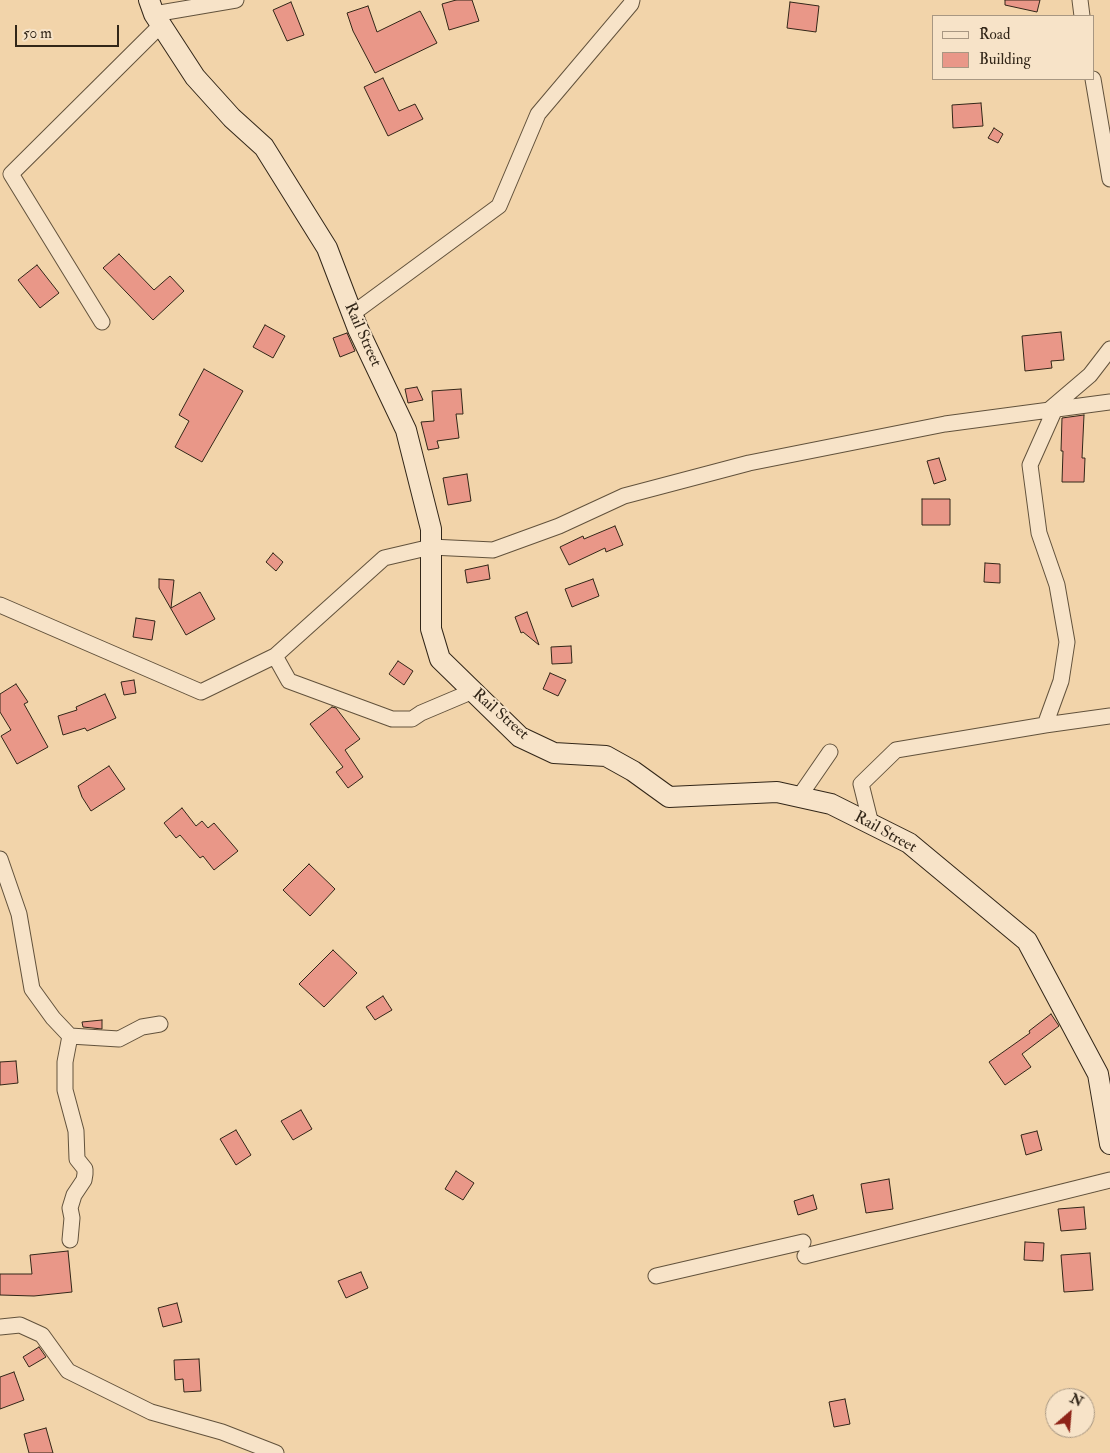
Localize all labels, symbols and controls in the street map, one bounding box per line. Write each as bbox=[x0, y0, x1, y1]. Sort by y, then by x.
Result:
scale bar bbox=[18, 15, 121, 47]
legend bbox=[932, 15, 1095, 80]
text: 50 m bbox=[23, 24, 52, 43]
text: Road bbox=[979, 25, 1010, 44]
text: Building bbox=[979, 50, 1031, 69]
street label: Rail Street bbox=[339, 300, 385, 370]
street label: Rail Street bbox=[468, 685, 532, 745]
street label: Rail Street bbox=[850, 808, 920, 858]
north arrow bbox=[1045, 1388, 1095, 1438]
text: N bbox=[1067, 1390, 1086, 1410]

